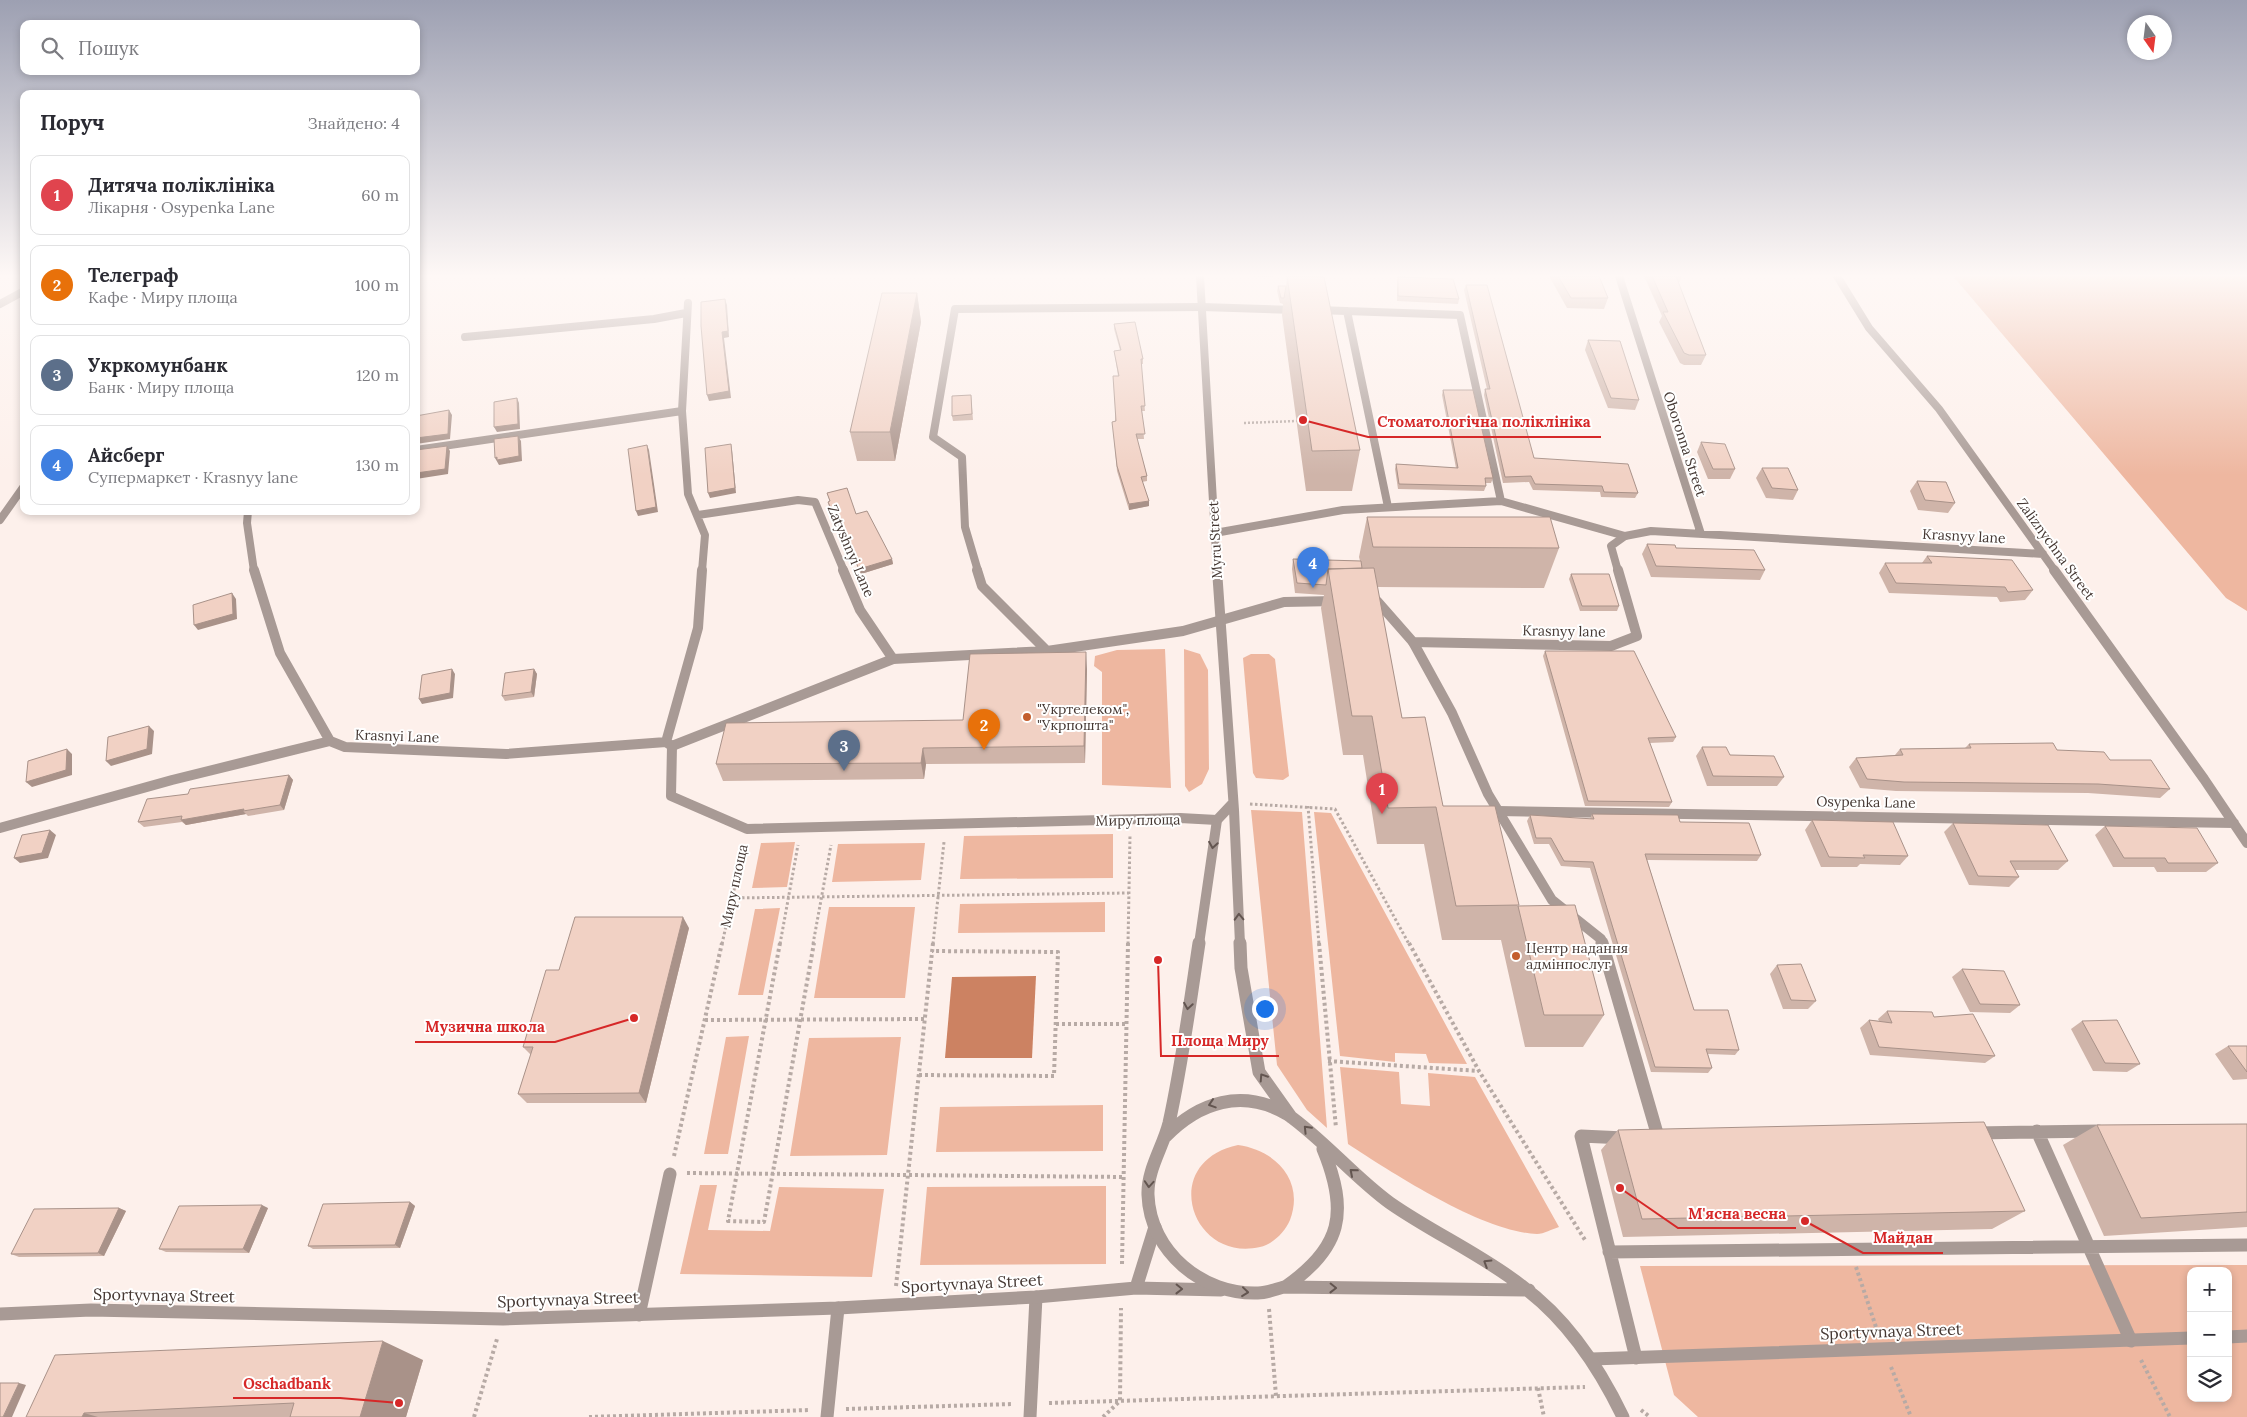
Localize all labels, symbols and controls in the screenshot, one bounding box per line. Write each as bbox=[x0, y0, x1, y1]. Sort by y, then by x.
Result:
north arrow bbox=[2127, 15, 2172, 60]
search box bbox=[20, 20, 420, 75]
icon: search bbox=[38, 34, 66, 62]
text: Пошук bbox=[78, 36, 139, 60]
text: Поруч bbox=[40, 109, 105, 136]
text: Знайдено: 4 bbox=[308, 113, 400, 133]
text: Дитяча поліклініка bbox=[88, 173, 275, 197]
text: 1 bbox=[54, 185, 60, 205]
text: 60 m bbox=[361, 185, 399, 205]
text: Лікарня · Osypenka Lane bbox=[88, 197, 275, 217]
text: Телеграф bbox=[88, 263, 179, 287]
text: 2 bbox=[53, 275, 61, 295]
text: 100 m bbox=[355, 275, 399, 295]
text: Кафе · Миру площа bbox=[88, 287, 238, 307]
text: Укркомунбанк bbox=[88, 353, 228, 377]
text: 3 bbox=[53, 365, 61, 385]
text: 120 m bbox=[356, 365, 399, 385]
text: Банк · Миру площа bbox=[88, 377, 234, 397]
street label: Oboronna Street bbox=[1660, 389, 1711, 499]
callout: Стоматологічна поліклініка bbox=[1368, 407, 1601, 437]
text: Стоматологічна поліклініка bbox=[1377, 412, 1591, 431]
text: Айсберг bbox=[88, 443, 165, 467]
text: 4 bbox=[53, 455, 61, 475]
text: 130 m bbox=[356, 455, 399, 475]
text: Супермаркет · Krasnyy lane bbox=[88, 467, 298, 487]
street label: Zaliznychna Street bbox=[2013, 495, 2099, 604]
street label: Myru Street bbox=[1204, 500, 1226, 579]
street label: Zatyshnyi Lane bbox=[823, 502, 879, 600]
street label: Krasnyy lane bbox=[1922, 525, 2007, 547]
pin: 4 bbox=[1297, 547, 1329, 588]
street label: Krasnyy lane bbox=[1522, 621, 1606, 641]
place label: "Укртелеком", "Укрпошта" bbox=[1037, 700, 1129, 734]
pin: 2 bbox=[968, 709, 1000, 750]
marker: "Укртелеком", "Укрпошта" bbox=[1021, 711, 1033, 723]
street label: Krasnyi Lane bbox=[355, 726, 440, 746]
pin: 3 bbox=[828, 730, 860, 771]
pin: 1 bbox=[1366, 773, 1398, 814]
street label: Osypenka Lane bbox=[1816, 792, 1916, 812]
street label: Миру площа bbox=[1095, 810, 1181, 830]
one-way arrow bbox=[1209, 841, 1219, 850]
street label: Миру площа bbox=[716, 843, 752, 929]
one-way arrow bbox=[1233, 913, 1244, 921]
place label: Центр надання адмінпослуг bbox=[1526, 939, 1628, 973]
marker: Центр надання адмінпослуг bbox=[1510, 950, 1522, 962]
your location bbox=[1252, 996, 1278, 1022]
one-way arrow bbox=[1183, 1002, 1194, 1010]
callout: Музична школа bbox=[415, 1012, 555, 1042]
text: Музична школа bbox=[425, 1017, 545, 1036]
callout: Площа Миру bbox=[1161, 1026, 1279, 1056]
text: Площа Миру bbox=[1171, 1031, 1270, 1050]
one-way arrow bbox=[1260, 1073, 1269, 1083]
one-way arrow bbox=[1208, 1098, 1216, 1108]
one-way arrow bbox=[1303, 1126, 1312, 1135]
one-way arrow bbox=[1350, 1169, 1359, 1178]
one-way arrow bbox=[1144, 1180, 1155, 1188]
callout: М'ясна весна bbox=[1678, 1198, 1796, 1228]
text: М'ясна весна bbox=[1688, 1204, 1786, 1223]
callout: Майдан bbox=[1863, 1223, 1943, 1253]
text: Майдан bbox=[1873, 1228, 1933, 1247]
one-way arrow bbox=[1484, 1260, 1493, 1270]
map controls bbox=[2187, 1267, 2232, 1402]
button: + bbox=[2187, 1267, 2232, 1312]
street label: Sportyvnaya Street bbox=[901, 1269, 1044, 1297]
one-way arrow bbox=[1330, 1283, 1337, 1293]
street label: Sportyvnaya Street bbox=[93, 1284, 236, 1306]
one-way arrow bbox=[1176, 1284, 1183, 1294]
street label: Sportyvnaya Street bbox=[497, 1287, 640, 1311]
one-way arrow bbox=[1241, 1287, 1249, 1298]
button: − bbox=[2187, 1312, 2232, 1357]
street label: Sportyvnaya Street bbox=[1820, 1319, 1963, 1343]
button: layers bbox=[2187, 1357, 2232, 1402]
callout: Oschadbank bbox=[233, 1368, 340, 1398]
text: Oschadbank bbox=[243, 1374, 331, 1393]

